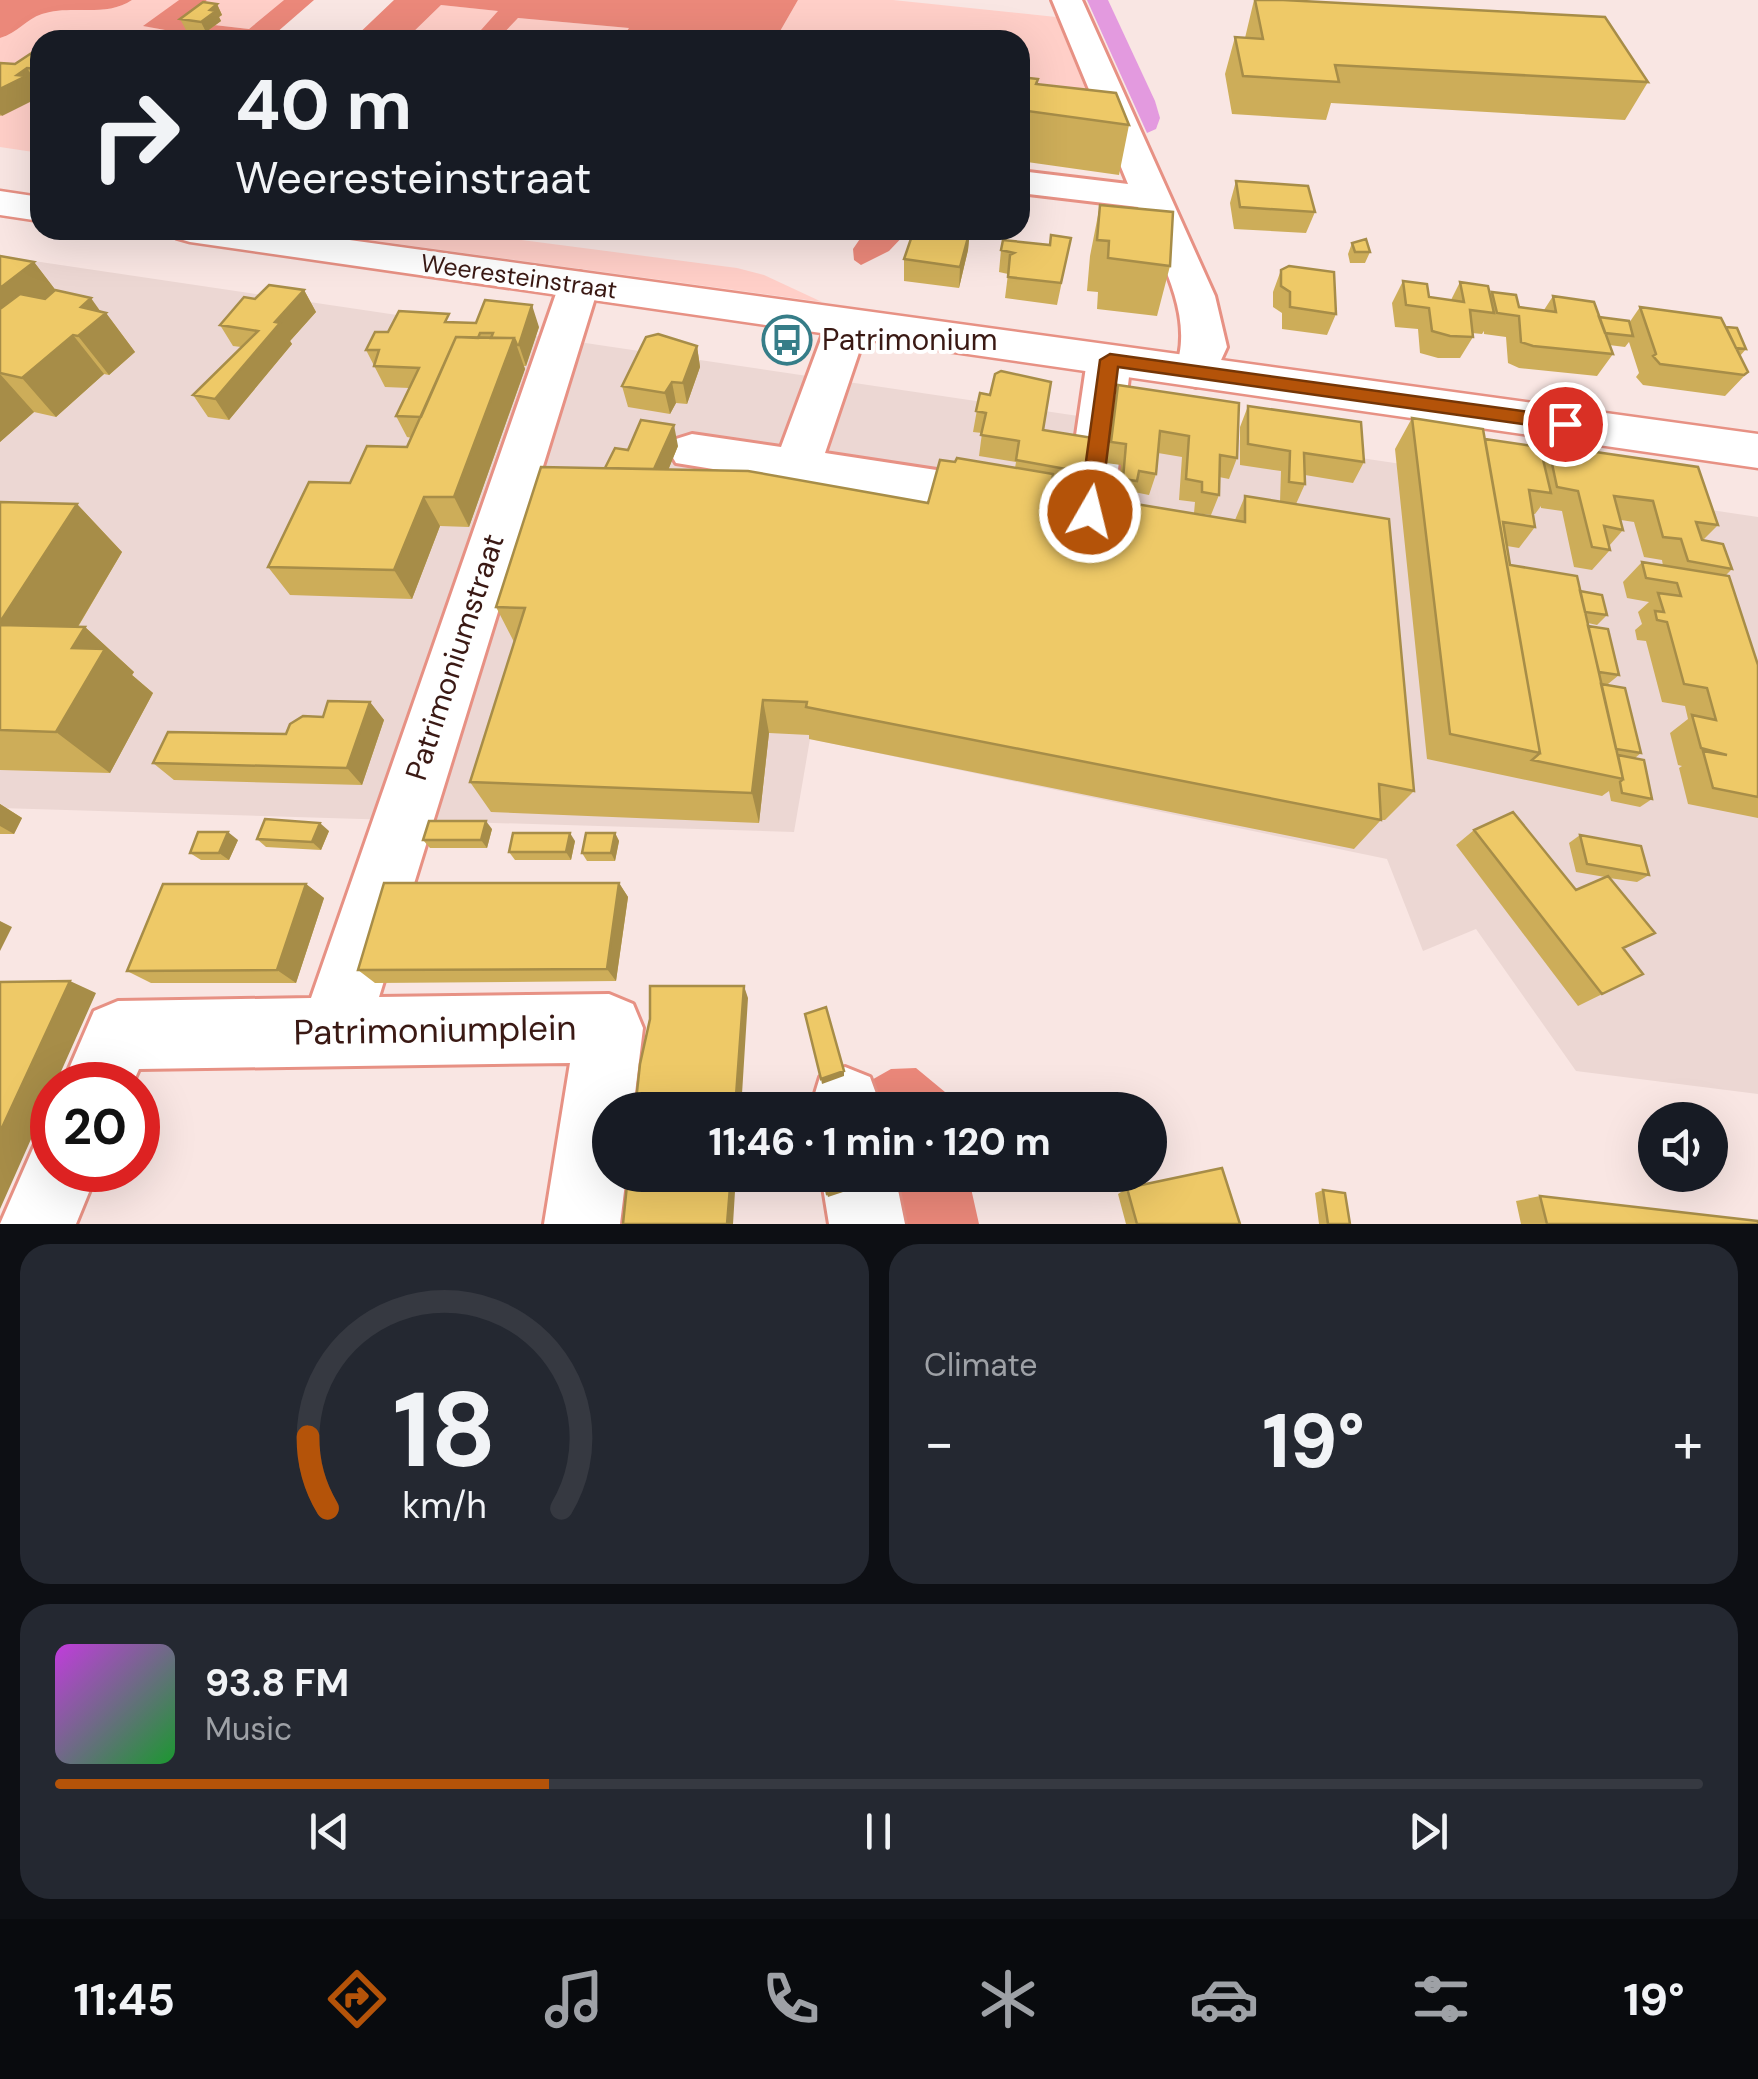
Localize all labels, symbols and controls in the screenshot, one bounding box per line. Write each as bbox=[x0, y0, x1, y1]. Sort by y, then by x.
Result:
text: 40 m bbox=[235, 60, 412, 151]
icon: right bbox=[70, 70, 200, 200]
text: Weeresteinstraat bbox=[235, 148, 591, 207]
street label: Weeresteinstraat bbox=[419, 246, 619, 307]
bus stop icon: Patrimonium bbox=[761, 314, 813, 366]
place label: Patrimonium bbox=[822, 320, 998, 359]
pin bbox=[1523, 382, 1608, 467]
icon: arrive bbox=[1538, 397, 1593, 452]
position arrow bbox=[1038, 460, 1142, 564]
street label: Patrimoniumstraat bbox=[396, 529, 513, 785]
street label: Patrimoniumplein bbox=[293, 1005, 577, 1055]
speed limit sign: 20 bbox=[30, 1062, 160, 1192]
map controls bbox=[1638, 1102, 1728, 1192]
button: sound bbox=[1638, 1102, 1728, 1192]
text: 11:46 · 1 min · 120 m bbox=[708, 1117, 1051, 1167]
text: Climate bbox=[924, 1344, 1038, 1386]
text: 18 bbox=[393, 1363, 496, 1498]
text: 19° bbox=[1262, 1393, 1365, 1490]
text: − bbox=[924, 1407, 954, 1479]
text: + bbox=[1673, 1407, 1703, 1479]
text: km/h bbox=[402, 1483, 487, 1529]
text: 93.8 FM bbox=[205, 1658, 349, 1708]
text: Music bbox=[205, 1708, 292, 1750]
icon: previous bbox=[302, 1804, 357, 1859]
icon: pause bbox=[851, 1804, 906, 1859]
icon: next bbox=[1401, 1804, 1456, 1859]
icon: directions bbox=[322, 1964, 392, 2034]
icon: music bbox=[539, 1964, 609, 2034]
icon: phone bbox=[756, 1964, 826, 2034]
icon: climate bbox=[973, 1964, 1043, 2034]
icon: car bbox=[1189, 1964, 1259, 2034]
icon: filters bbox=[1406, 1964, 1476, 2034]
text: 11:45 bbox=[73, 1970, 175, 2029]
text: 19° bbox=[1623, 1970, 1685, 2029]

